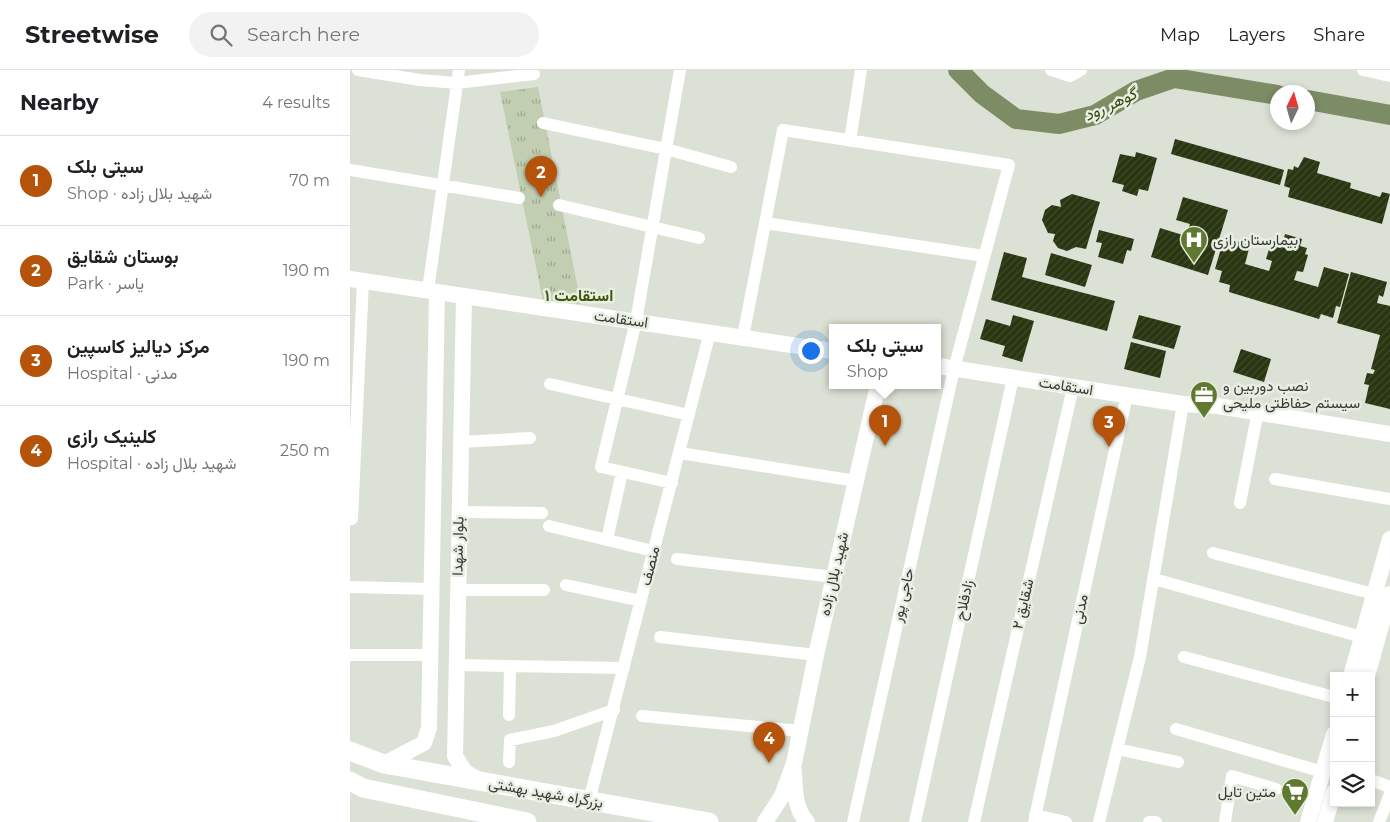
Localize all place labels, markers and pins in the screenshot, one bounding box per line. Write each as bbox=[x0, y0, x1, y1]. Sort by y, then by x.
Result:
pin: 2 bbox=[525, 156, 557, 197]
hospital icon: بیمارستان رازی bbox=[1179, 225, 1209, 264]
place label: بیمارستان رازی bbox=[1213, 230, 1298, 250]
place label: نصب دوربین و سیستم حفاظتی ملیحی bbox=[1223, 376, 1360, 413]
office icon: نصب دوربین و سیستم حفاظتی ملیحی bbox=[1189, 380, 1219, 419]
pin: 1 bbox=[869, 405, 901, 446]
pin: 3 bbox=[1093, 406, 1125, 447]
pin: 4 bbox=[753, 722, 785, 763]
supermarket icon: متین تایل bbox=[1280, 777, 1310, 816]
place label: متین تایل bbox=[1218, 782, 1276, 802]

